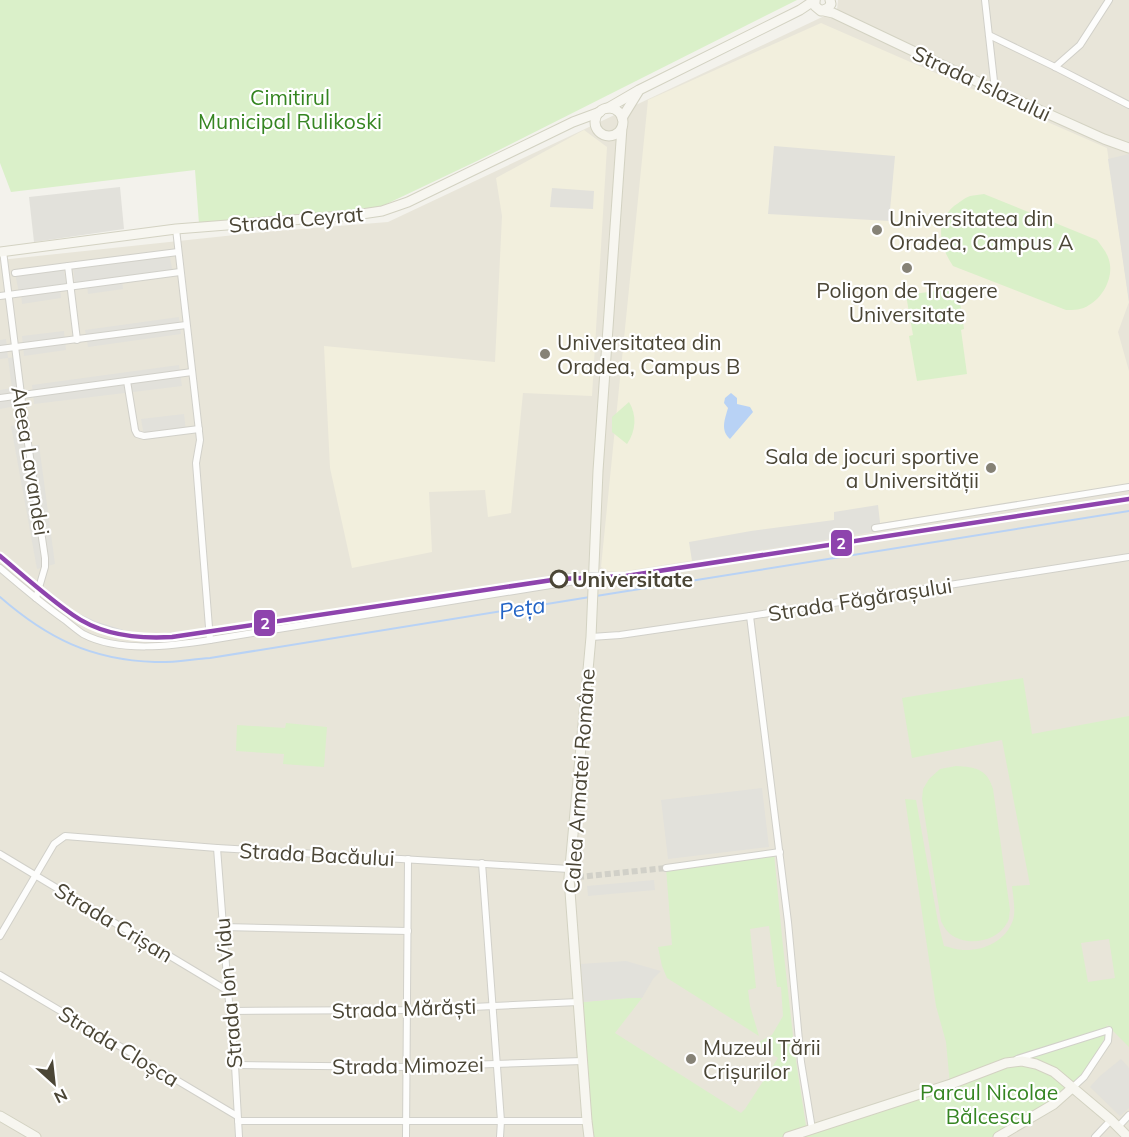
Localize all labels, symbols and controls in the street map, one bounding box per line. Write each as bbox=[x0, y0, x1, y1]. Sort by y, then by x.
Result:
street label: Strada Islazului bbox=[909, 40, 1055, 126]
park label: Cimitirul Municipal Rulikoski bbox=[198, 84, 382, 134]
street label: Strada Ceyrat bbox=[228, 200, 364, 238]
place label: Universitatea din Oradea, Campus A bbox=[889, 205, 1074, 255]
marker: Universitatea din Oradea, Campus A bbox=[870, 223, 884, 237]
marker: Poligon de Tragere Universitate bbox=[900, 261, 914, 275]
place label: Poligon de Tragere Universitate bbox=[816, 277, 998, 327]
place label: Universitatea din Oradea, Campus B bbox=[557, 329, 740, 379]
marker: Universitatea din Oradea, Campus B bbox=[538, 347, 552, 361]
street label: Aleea Lavandei bbox=[6, 385, 56, 537]
place label: Sala de jocuri sportive a Universității bbox=[765, 443, 979, 494]
marker: Sala de jocuri sportive a Universității bbox=[984, 461, 998, 475]
line badge: 2 bbox=[830, 529, 853, 557]
text: 2 bbox=[836, 533, 846, 553]
place label: Universitate bbox=[572, 566, 693, 592]
marker: Universitate bbox=[550, 570, 568, 588]
street label: Strada Făgărașului bbox=[766, 572, 954, 627]
water label: Peța bbox=[497, 591, 547, 625]
line badge: 2 bbox=[253, 609, 276, 637]
text: 2 bbox=[260, 613, 270, 633]
street label: Calea Armatei Române bbox=[558, 668, 600, 894]
street label: Strada Bacăului bbox=[239, 837, 395, 871]
street label: Strada Crișan bbox=[50, 876, 178, 968]
street label: Strada Ion Vidu bbox=[208, 917, 248, 1069]
street label: Strada Mărăști bbox=[331, 992, 477, 1025]
street label: Strada Cloșca bbox=[54, 1000, 184, 1093]
place label: Muzeul Țării Crișurilor bbox=[703, 1034, 821, 1085]
street label: Strada Mimozei bbox=[332, 1051, 484, 1079]
marker: Muzeul Țării Crișurilor bbox=[684, 1052, 698, 1066]
north arrow bbox=[24, 1053, 84, 1113]
park label: Parcul Nicolae Bălcescu bbox=[920, 1079, 1058, 1129]
text: N bbox=[51, 1085, 71, 1108]

